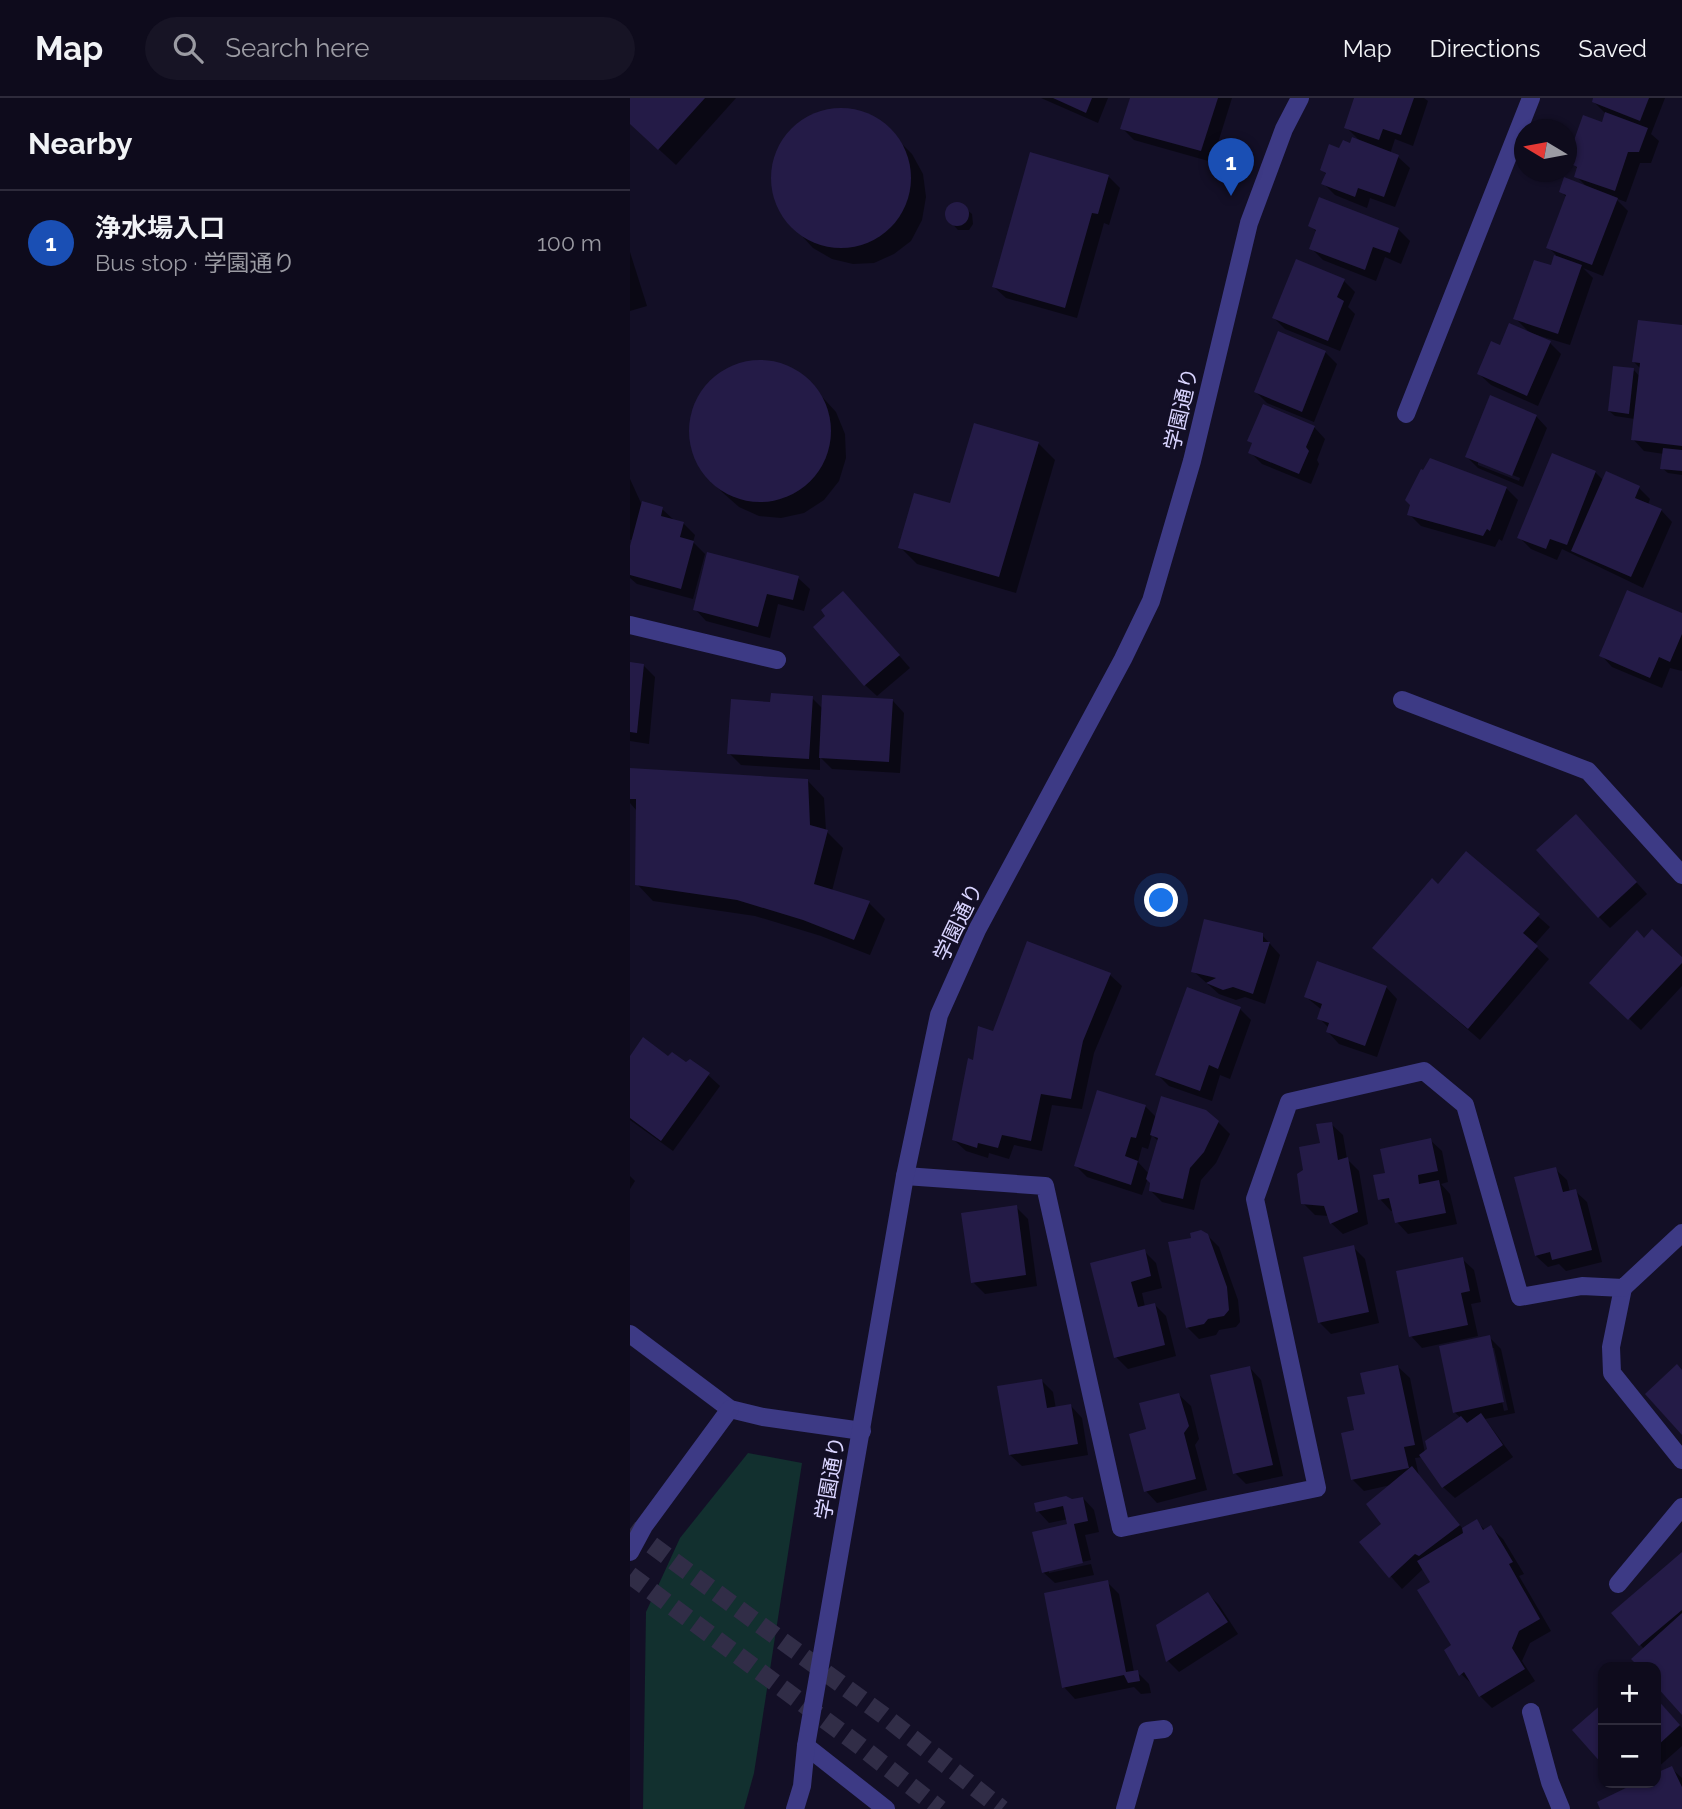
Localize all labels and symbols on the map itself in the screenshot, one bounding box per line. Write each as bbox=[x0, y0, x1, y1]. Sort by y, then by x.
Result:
north arrow bbox=[1514, 119, 1577, 182]
pin: 1 bbox=[1208, 138, 1254, 196]
street label: 学園通り bbox=[1159, 365, 1203, 453]
street label: 学園通り bbox=[928, 879, 988, 965]
your location bbox=[1144, 883, 1178, 917]
street label: 学園通り bbox=[810, 1434, 850, 1522]

